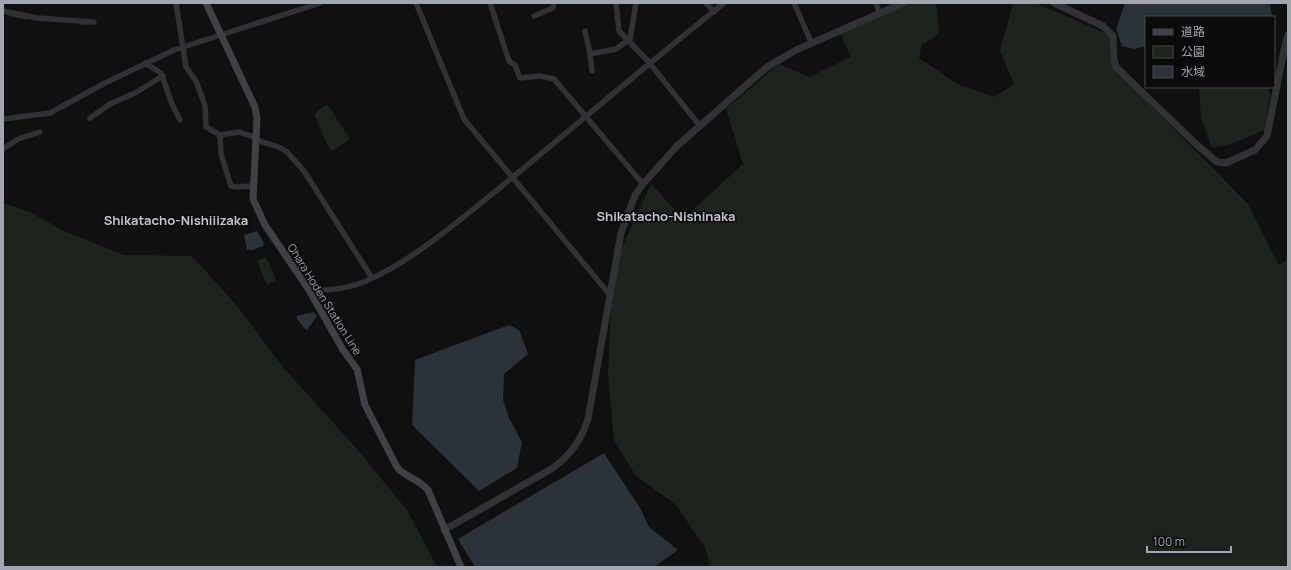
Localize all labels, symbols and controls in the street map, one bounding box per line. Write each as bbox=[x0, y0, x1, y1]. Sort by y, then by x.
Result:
legend bbox=[1145, 16, 1275, 88]
text: 道路 bbox=[1181, 23, 1205, 40]
text: 公園 bbox=[1181, 43, 1205, 60]
text: 水域 bbox=[1181, 63, 1205, 80]
district label: Shikatacho-Nishinaka bbox=[597, 207, 735, 225]
district label: Shikatacho-Nishiiizaka bbox=[104, 211, 248, 229]
street label: Ohara Hoden Station Line bbox=[285, 240, 366, 358]
scale bar bbox=[1147, 528, 1231, 554]
text: 100 m bbox=[1153, 533, 1185, 550]

